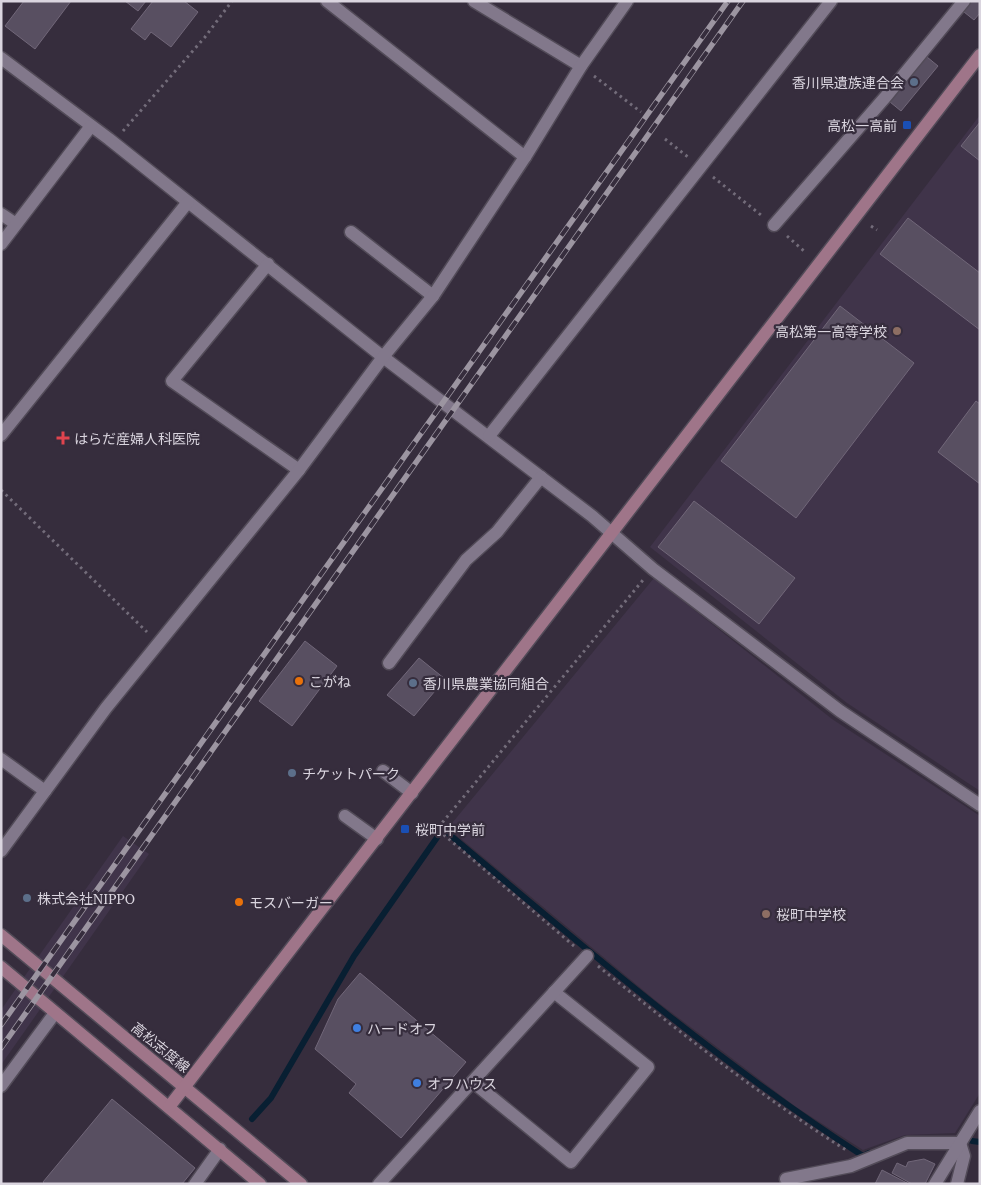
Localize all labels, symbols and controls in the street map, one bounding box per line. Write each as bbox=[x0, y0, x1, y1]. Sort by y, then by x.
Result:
place label: 香川県遺族連合会 bbox=[792, 73, 904, 92]
marker: 香川県遺族連合会 bbox=[908, 76, 920, 88]
place label: 高松一高前 bbox=[827, 116, 897, 135]
marker: 高松一高前 bbox=[901, 119, 913, 131]
place label: 高松第一高等学校 bbox=[775, 322, 887, 341]
marker: 高松第一高等学校 bbox=[891, 325, 903, 337]
place label: はらだ産婦人科医院 bbox=[74, 429, 200, 448]
marker: はらだ産婦人科医院 bbox=[56, 431, 70, 445]
place label: こがね bbox=[309, 672, 351, 691]
place label: 香川県農業協同組合 bbox=[423, 674, 549, 693]
marker: こがね bbox=[293, 675, 305, 687]
marker: 香川県農業協同組合 bbox=[407, 677, 419, 689]
place label: チケットパーク bbox=[302, 764, 400, 783]
marker: チケットパーク bbox=[286, 767, 298, 779]
place label: 桜町中学前 bbox=[415, 820, 485, 839]
marker: 桜町中学前 bbox=[399, 823, 411, 835]
place label: 株式会社NIPPO bbox=[37, 889, 135, 908]
marker: 株式会社NIPPO bbox=[21, 892, 33, 904]
place label: モスバーガー bbox=[249, 893, 333, 912]
marker: モスバーガー bbox=[233, 896, 245, 908]
place label: 桜町中学校 bbox=[776, 905, 846, 924]
marker: 桜町中学校 bbox=[760, 908, 772, 920]
street label: 高松志度線 bbox=[128, 1018, 194, 1076]
place label: ハードオフ bbox=[367, 1019, 437, 1038]
marker: ハードオフ bbox=[351, 1022, 363, 1034]
place label: オフハウス bbox=[427, 1074, 497, 1093]
marker: オフハウス bbox=[411, 1077, 423, 1089]

